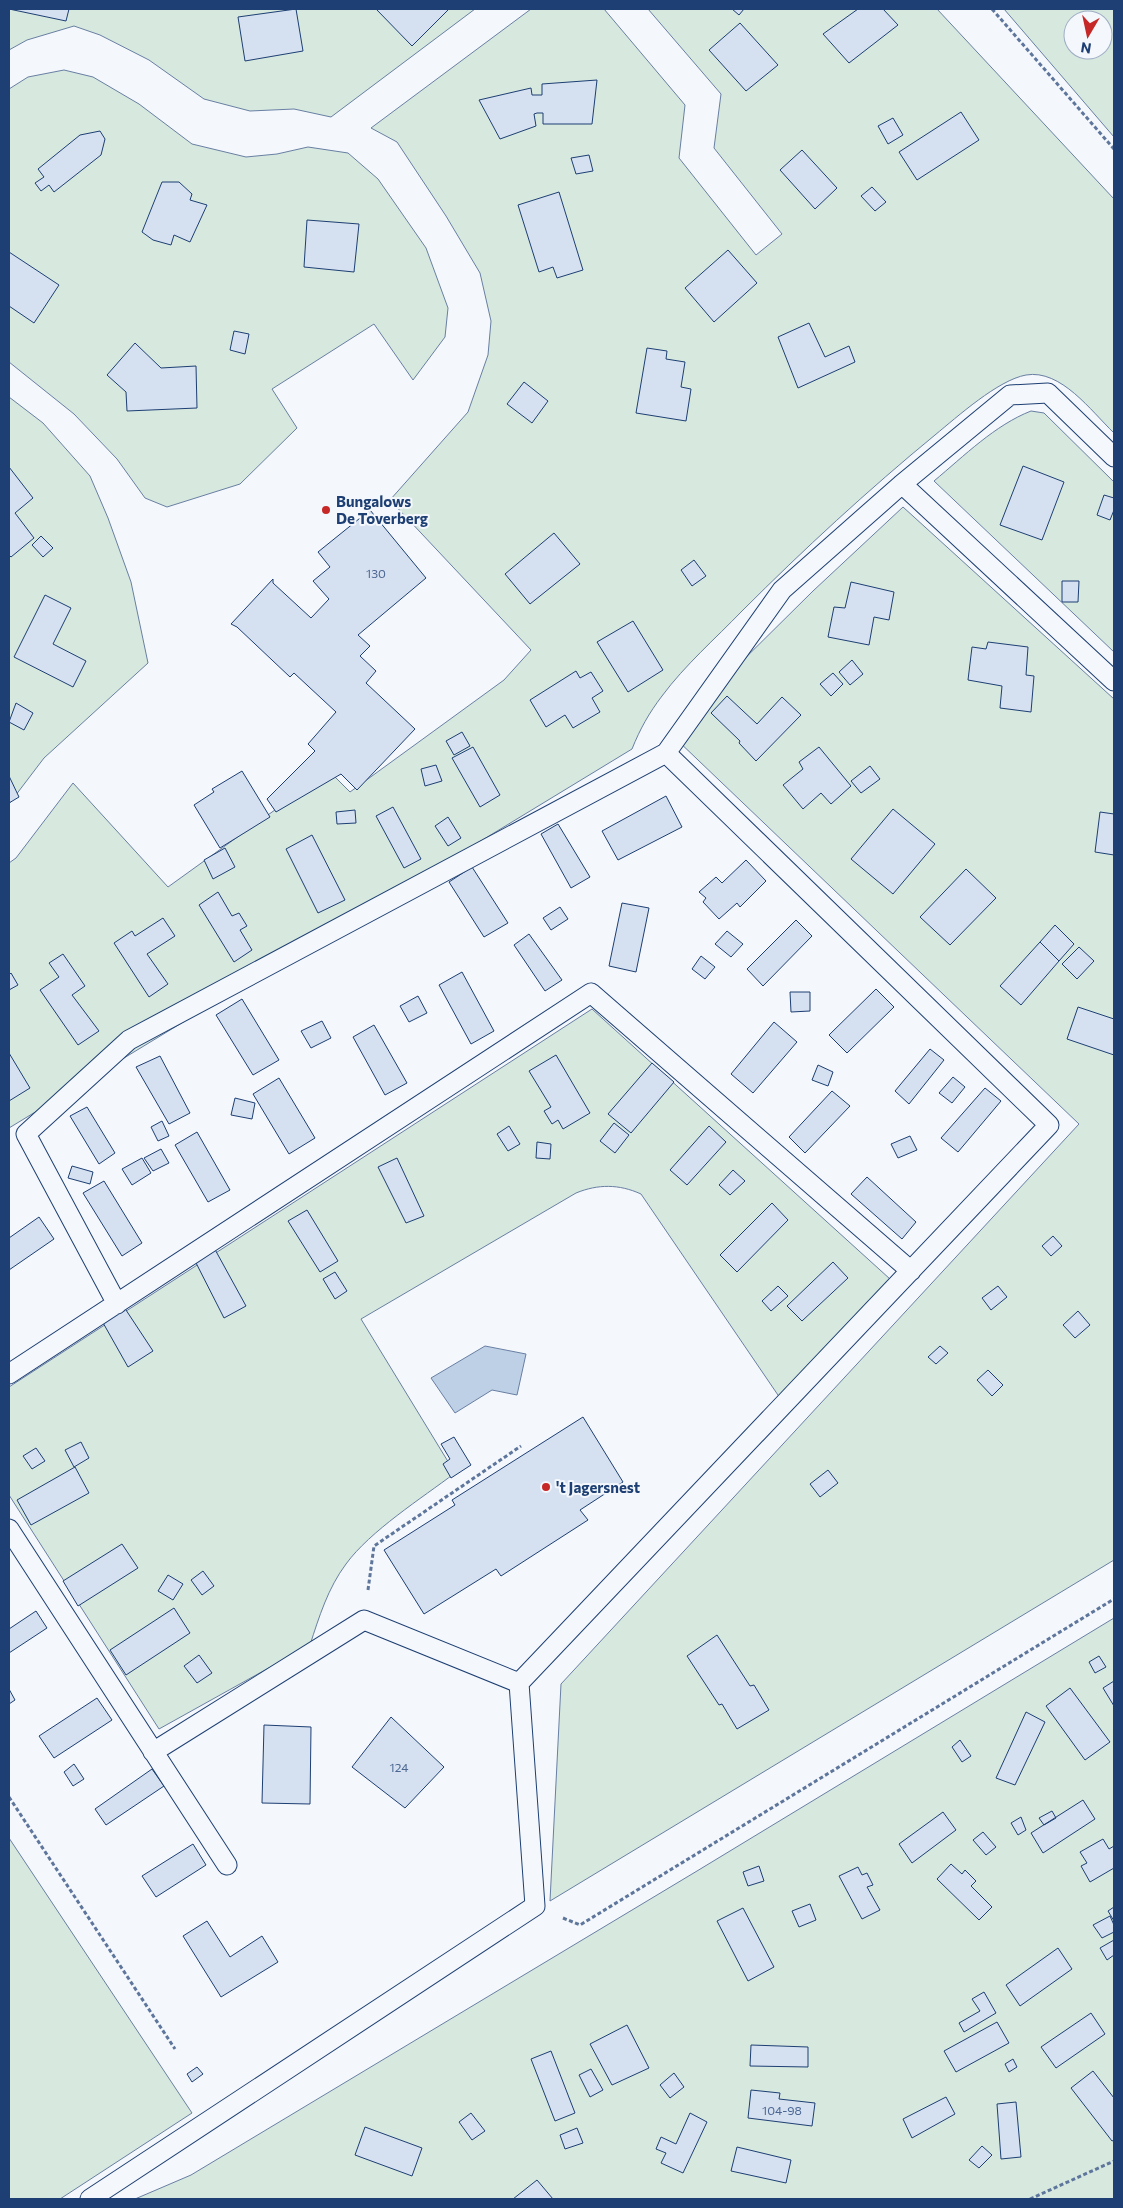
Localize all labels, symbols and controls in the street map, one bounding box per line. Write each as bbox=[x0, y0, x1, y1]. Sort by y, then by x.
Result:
north arrow bbox=[1063, 10, 1113, 60]
text: N bbox=[1079, 39, 1092, 58]
place label: Bungalows De Toverberg bbox=[336, 492, 428, 527]
marker: Bungalows De Toverberg bbox=[320, 504, 332, 516]
house number: 130 bbox=[366, 566, 386, 580]
place label: 't Jagersnest bbox=[556, 1478, 640, 1496]
marker: 't Jagersnest bbox=[540, 1481, 552, 1493]
house number: 124 bbox=[390, 1760, 408, 1774]
house number: 104-98 bbox=[762, 2103, 802, 2117]

